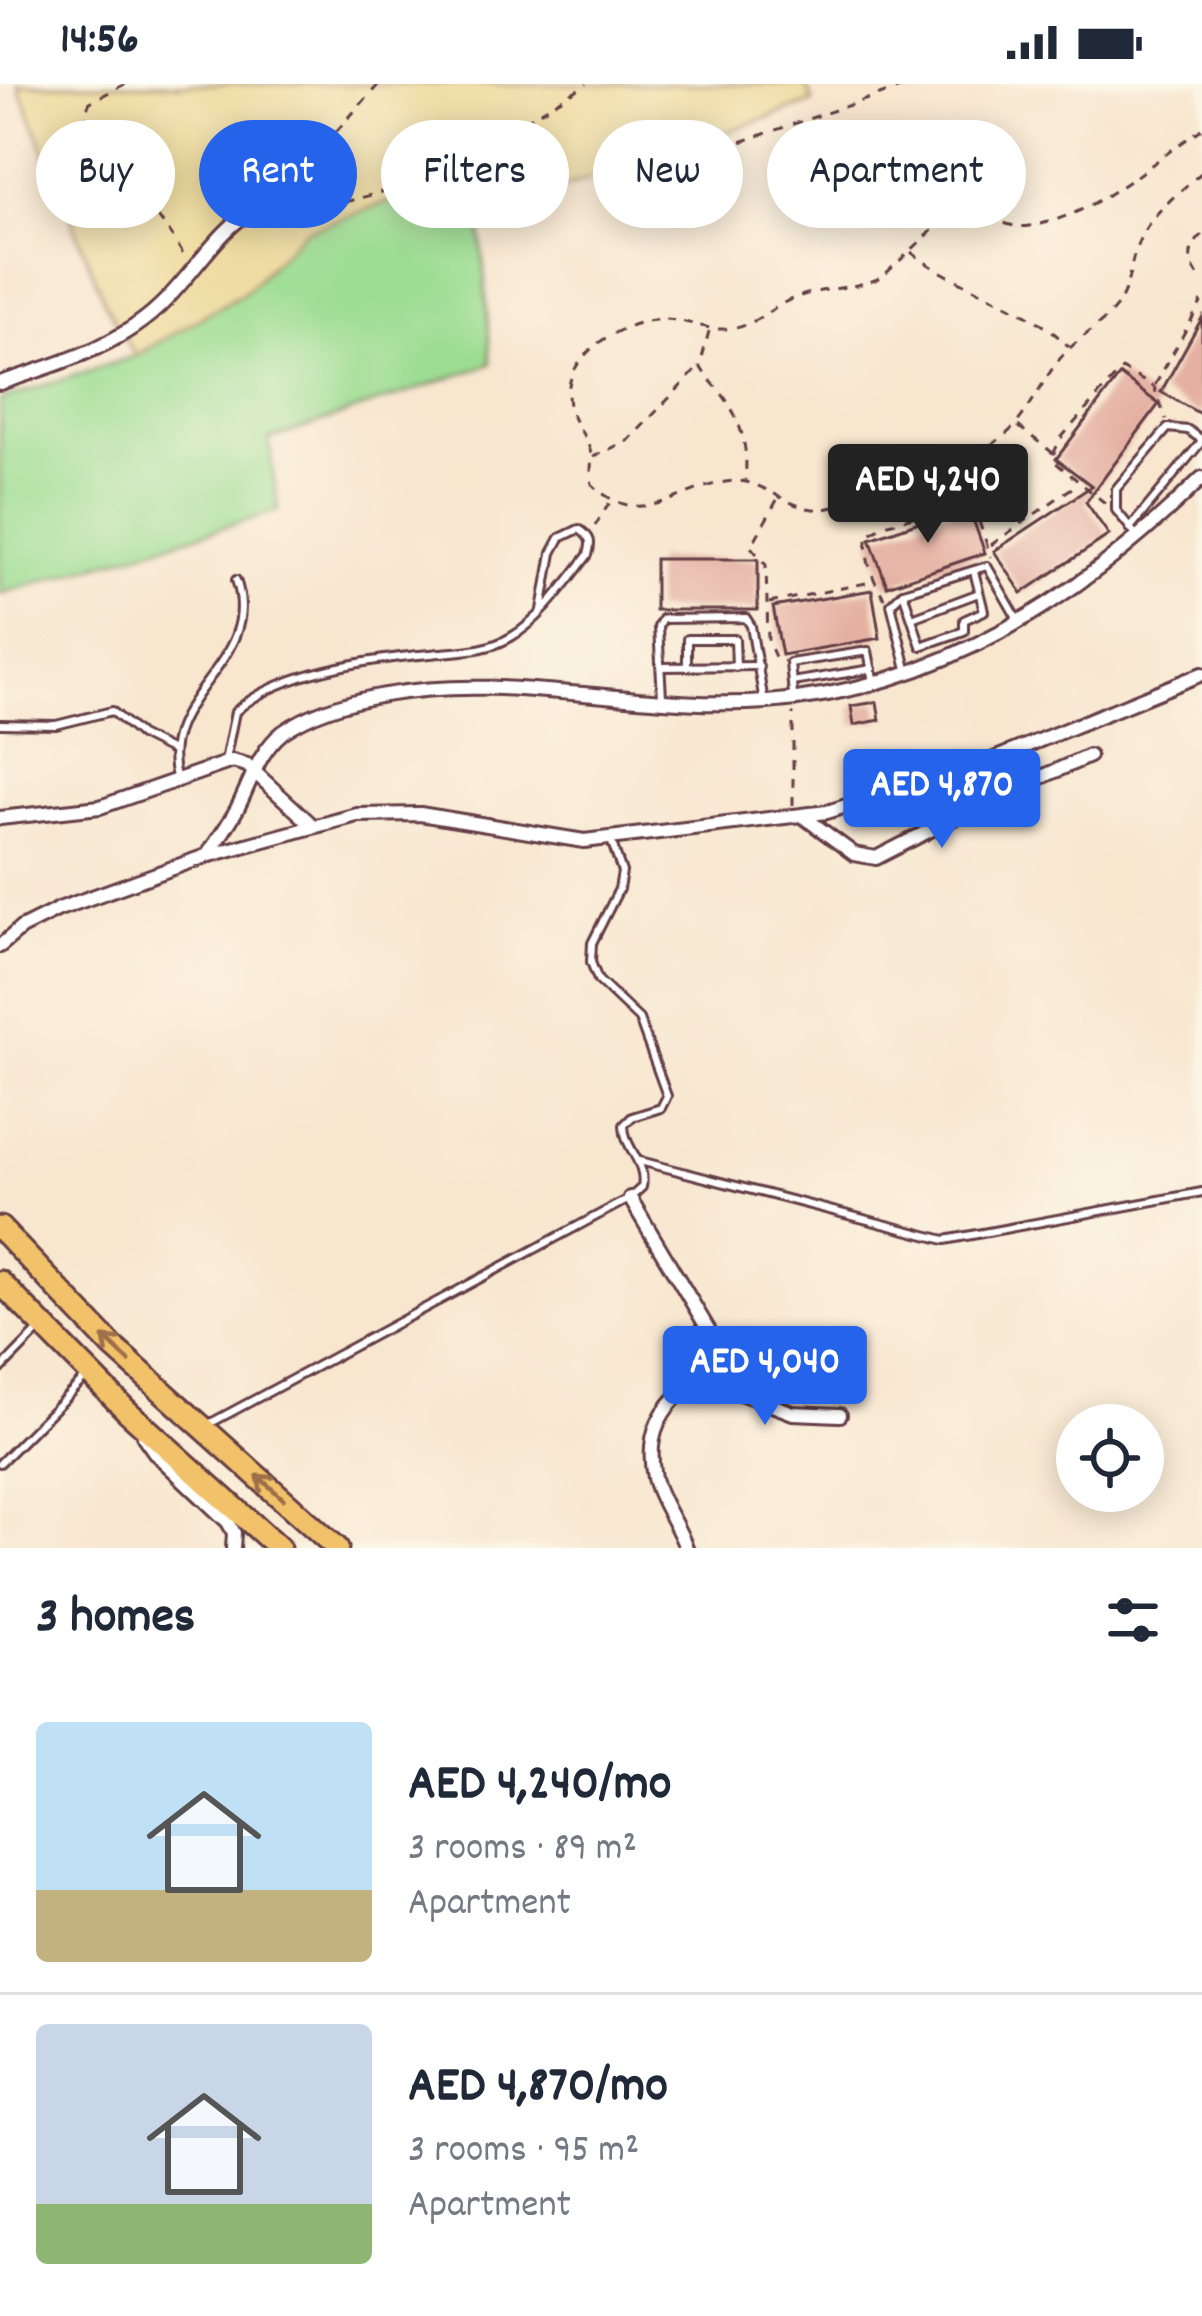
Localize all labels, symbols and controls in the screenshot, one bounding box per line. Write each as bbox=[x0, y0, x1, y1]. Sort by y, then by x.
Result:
text: 14:56 bbox=[60, 10, 139, 74]
chip: Buy bbox=[36, 120, 175, 228]
chip: Rent bbox=[199, 120, 357, 228]
chip: Filters bbox=[381, 120, 569, 228]
chip: New bbox=[593, 120, 743, 228]
chip: Apartment bbox=[767, 120, 1026, 228]
pin: AED 4,240 bbox=[791, 444, 1065, 546]
text: AED 4,240 bbox=[855, 455, 1001, 510]
pin: AED 4,870 bbox=[805, 749, 1079, 851]
text: AED 4,870 bbox=[870, 760, 1014, 815]
pin: AED 4,040 bbox=[628, 1326, 902, 1428]
one-way arrow bbox=[102, 1336, 132, 1364]
text: AED 4,040 bbox=[690, 1337, 840, 1392]
map controls bbox=[1056, 1404, 1164, 1512]
button: locate bbox=[1056, 1404, 1164, 1512]
one-way arrow bbox=[255, 1474, 285, 1502]
text: 3 homes bbox=[36, 1584, 195, 1656]
icon: filters bbox=[1100, 1587, 1166, 1653]
text: AED 4,240/mo bbox=[408, 1751, 671, 1823]
icon: home bbox=[132, 1770, 276, 1914]
text: 3 rooms · 89 m² bbox=[408, 1823, 637, 1878]
text: Apartment bbox=[408, 1878, 571, 1933]
text: AED 4,870/mo bbox=[408, 2053, 668, 2125]
icon: home bbox=[132, 2072, 276, 2216]
text: 3 rooms · 95 m² bbox=[408, 2125, 639, 2180]
text: Apartment bbox=[408, 2180, 571, 2235]

